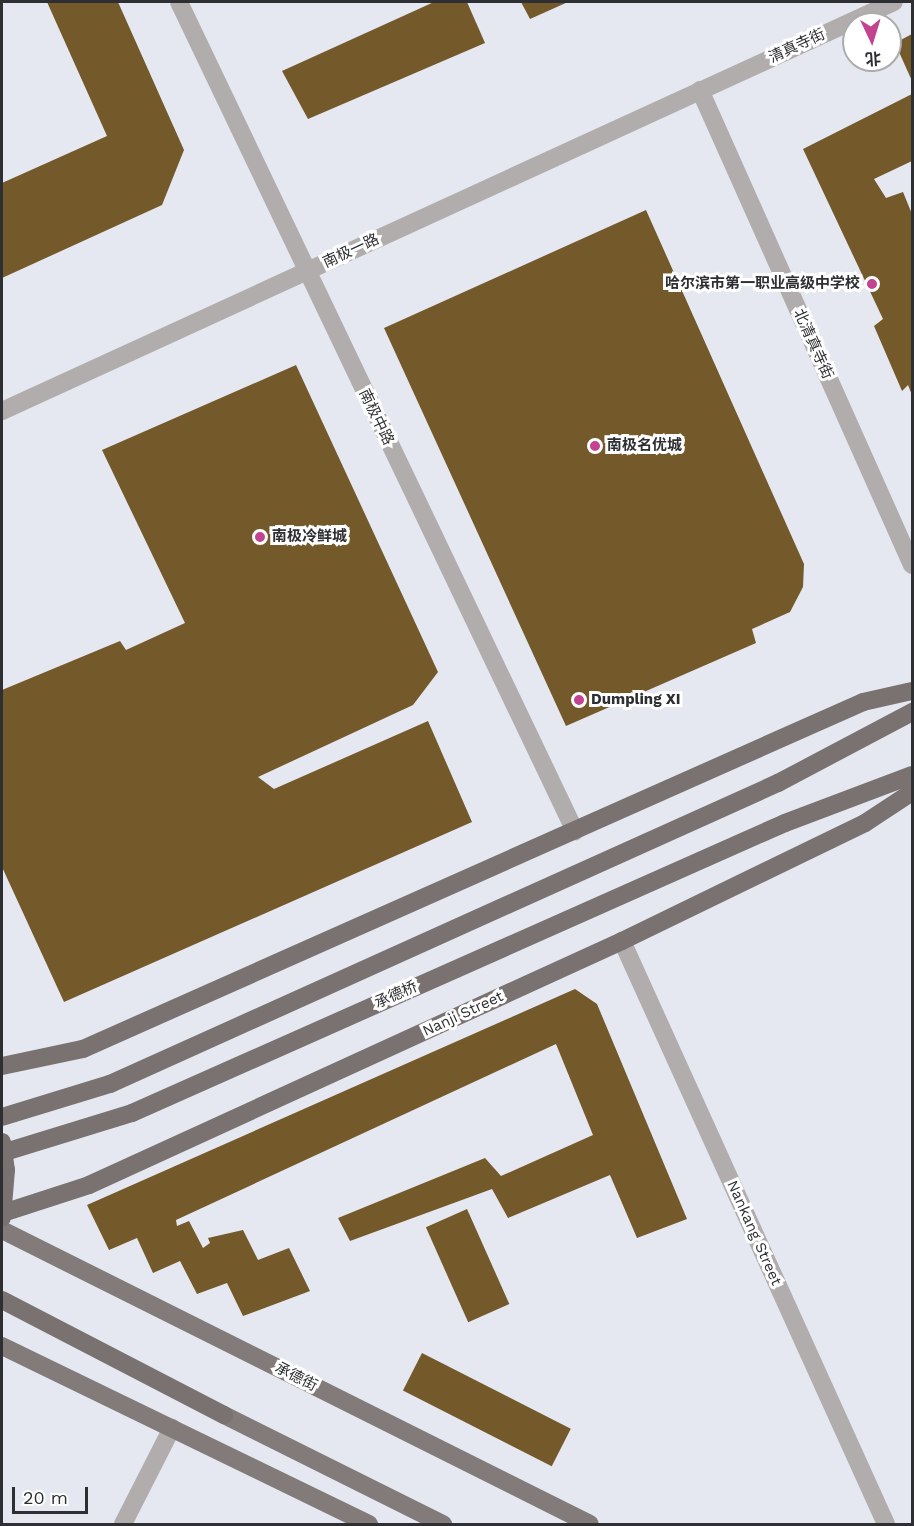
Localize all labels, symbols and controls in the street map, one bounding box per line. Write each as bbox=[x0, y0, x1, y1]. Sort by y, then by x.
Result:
north arrow bbox=[842, 12, 902, 72]
street label: 清真寺街 bbox=[766, 25, 828, 67]
text: 北 bbox=[865, 48, 882, 68]
street label: 南极一路 bbox=[320, 230, 382, 272]
place label: 哈尔滨市第一职业高级中学校 bbox=[665, 275, 860, 293]
marker: 哈尔滨市第一职业高级中学校 bbox=[865, 277, 879, 291]
street label: 北清真寺街 bbox=[790, 306, 836, 382]
street label: 南极中路 bbox=[355, 386, 397, 448]
place label: 南极名优城 bbox=[607, 437, 682, 455]
marker: 南极名优城 bbox=[588, 439, 602, 453]
place label: 南极冷鲜城 bbox=[272, 528, 347, 546]
marker: 南极冷鲜城 bbox=[253, 530, 267, 544]
place label: Dumpling XI bbox=[591, 691, 681, 709]
marker: Dumpling XI bbox=[572, 693, 586, 707]
street label: 承德桥 bbox=[372, 978, 420, 1012]
street label: Nanji Street bbox=[420, 987, 506, 1041]
street label: Nankang Street bbox=[723, 1178, 785, 1288]
street label: 承德街 bbox=[272, 1359, 320, 1395]
scale bar bbox=[15, 1475, 92, 1513]
text: 20 m bbox=[23, 1487, 68, 1508]

